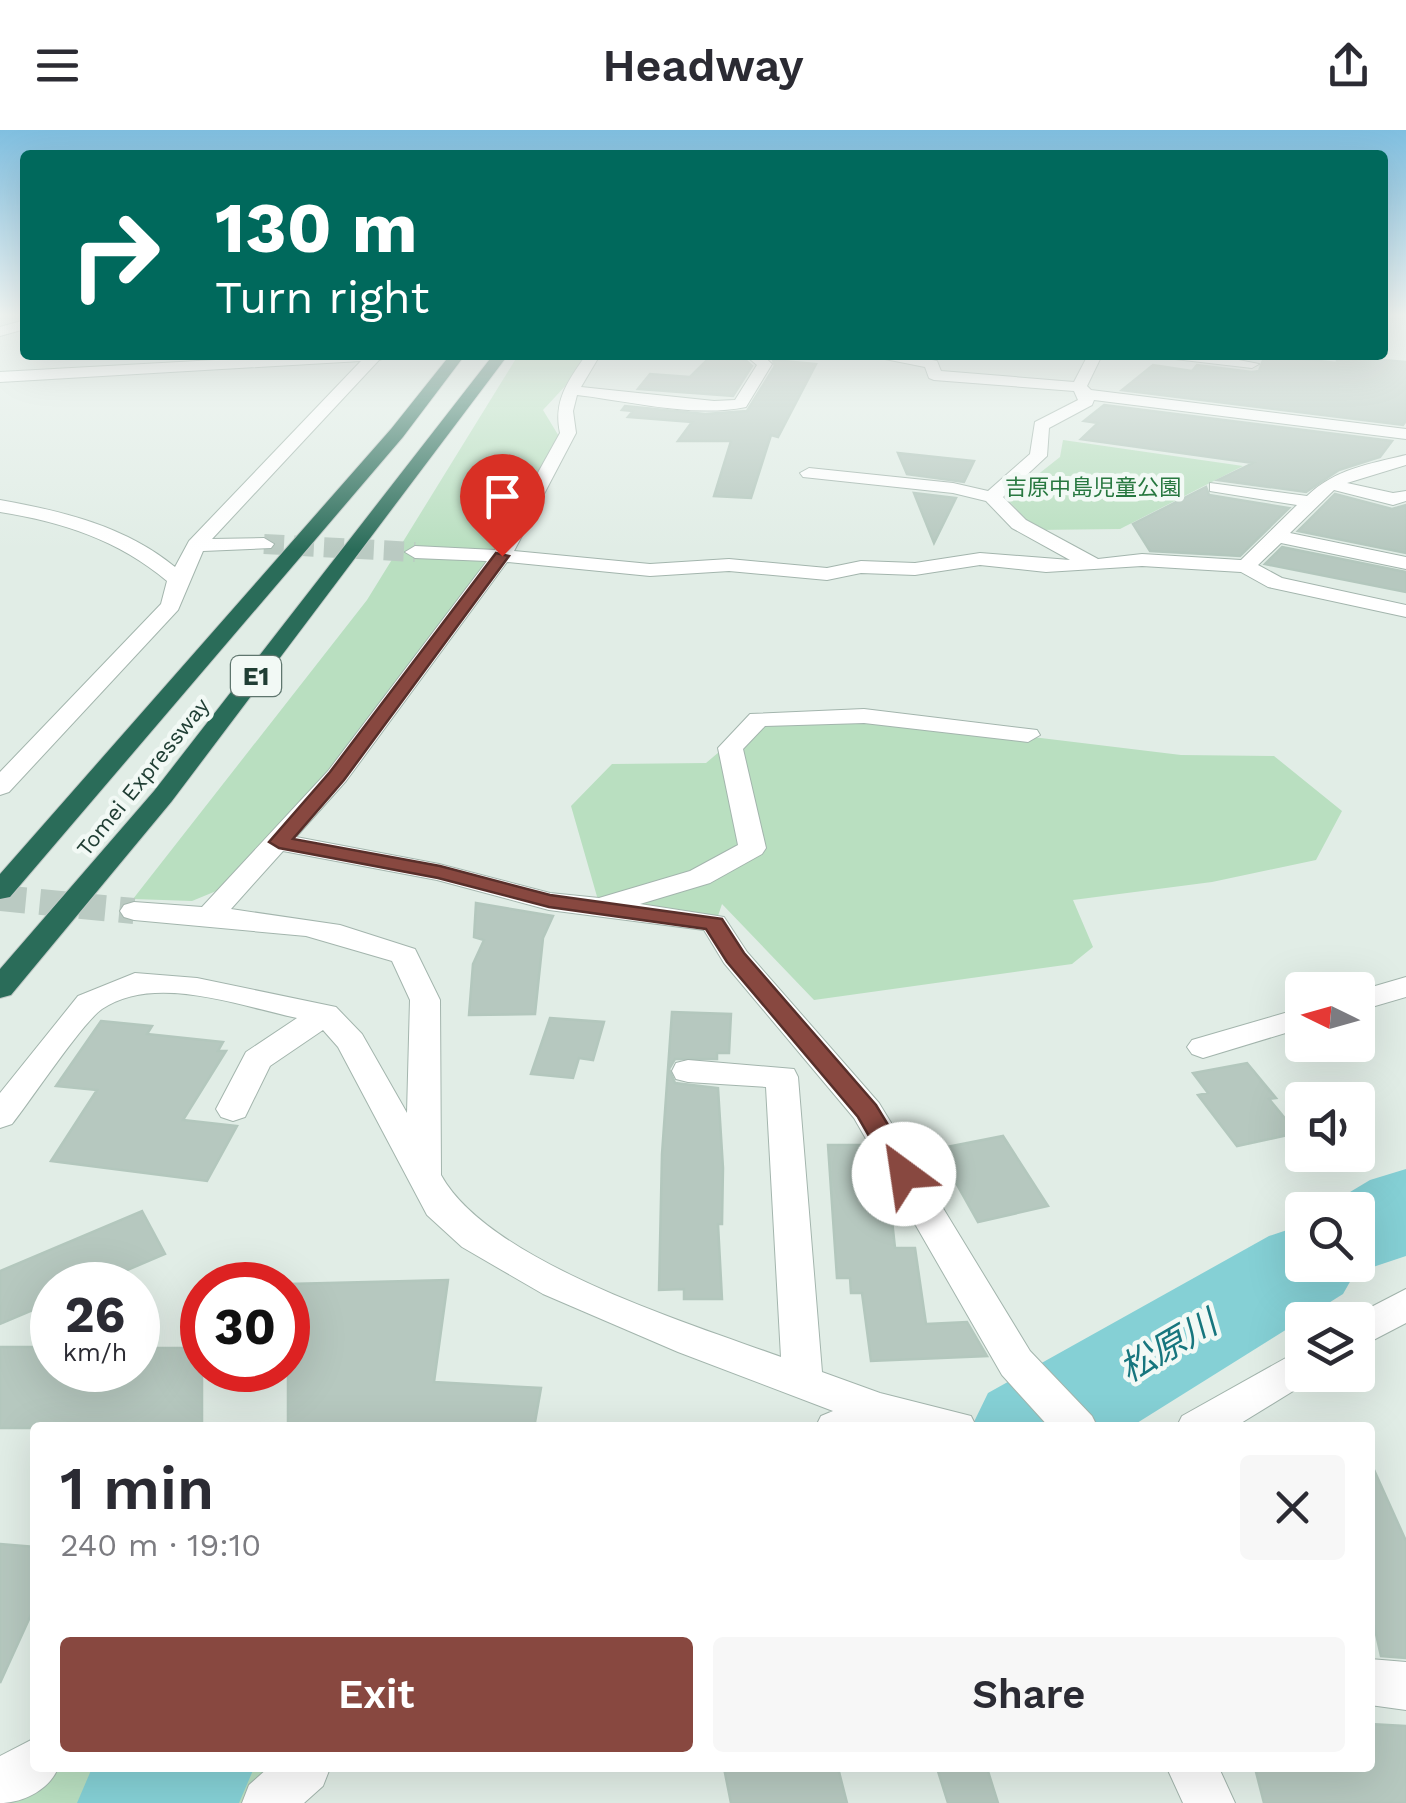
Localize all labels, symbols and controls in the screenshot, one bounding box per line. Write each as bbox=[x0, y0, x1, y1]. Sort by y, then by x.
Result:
icon: menu bbox=[30, 38, 85, 93]
icon: share bbox=[1321, 38, 1376, 93]
text: Headway bbox=[602, 39, 804, 92]
text: 130 m bbox=[215, 187, 418, 269]
icon: right bbox=[50, 190, 180, 320]
text: Turn right bbox=[215, 271, 429, 324]
pin bbox=[460, 454, 545, 557]
icon: arrive bbox=[475, 469, 530, 524]
park label: 吉原中島児童公園 bbox=[1005, 475, 1181, 500]
road number: E1 bbox=[231, 656, 281, 696]
street label: Tomei Expressway bbox=[72, 693, 215, 861]
north arrow bbox=[1285, 972, 1375, 1062]
map controls bbox=[1285, 972, 1375, 1392]
button: sound bbox=[1285, 1082, 1375, 1172]
position arrow bbox=[852, 1122, 956, 1226]
button: search bbox=[1285, 1192, 1375, 1282]
speed limit sign: 30 bbox=[180, 1262, 310, 1392]
text: 26 bbox=[65, 1285, 125, 1344]
water label: 松原川 bbox=[1112, 1300, 1227, 1390]
button: layers bbox=[1285, 1302, 1375, 1392]
text: km/h bbox=[63, 1338, 127, 1367]
text: 1 min bbox=[60, 1453, 214, 1524]
button: close bbox=[1240, 1455, 1345, 1560]
text: 240 m · 19:10 bbox=[60, 1526, 261, 1564]
button: Exit bbox=[60, 1637, 693, 1752]
button: Share bbox=[713, 1637, 1345, 1752]

